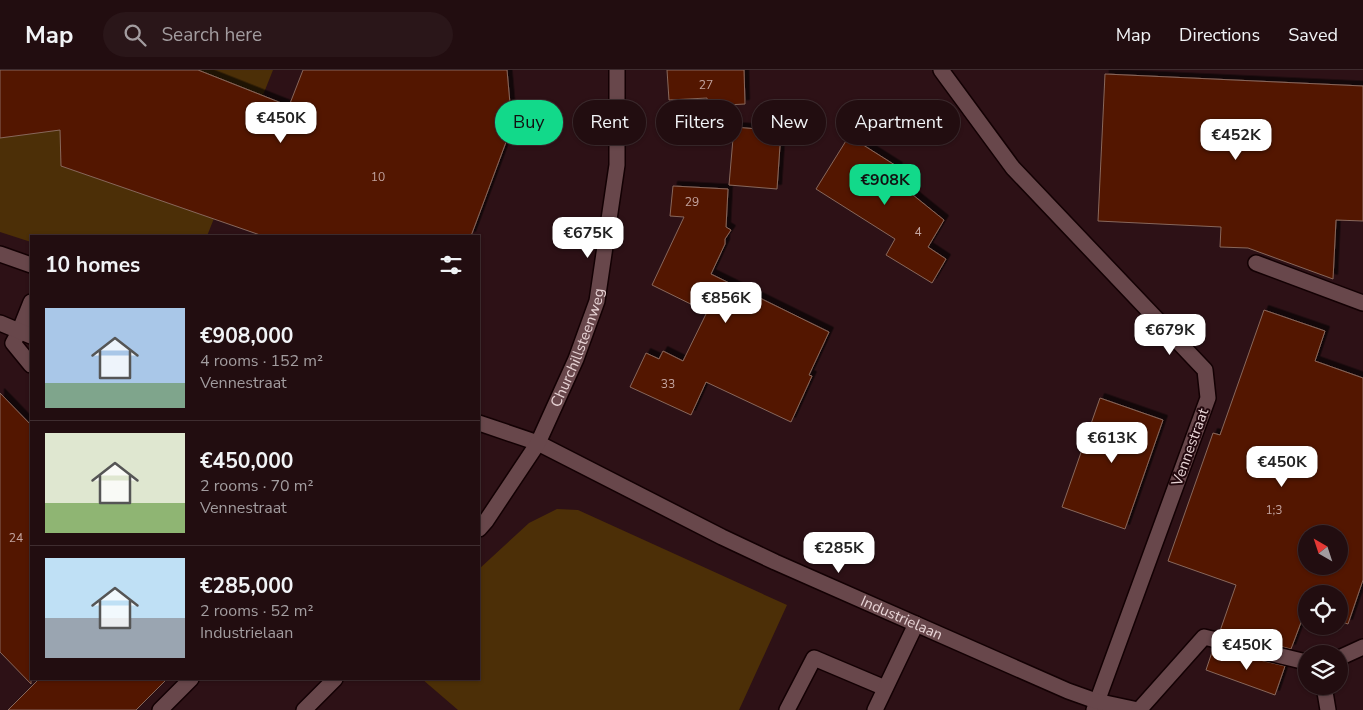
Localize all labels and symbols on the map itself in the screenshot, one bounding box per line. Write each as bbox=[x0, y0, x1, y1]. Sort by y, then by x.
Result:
house number: 27 bbox=[699, 77, 713, 93]
pin: €450K bbox=[246, 102, 316, 144]
pin: €452K bbox=[1201, 118, 1271, 161]
pin: €908K bbox=[850, 164, 920, 206]
house number: 10 bbox=[371, 169, 385, 185]
house number: 29 bbox=[685, 194, 699, 210]
pin: €675K bbox=[553, 216, 623, 259]
house number: 4 bbox=[914, 224, 922, 240]
pin: €856K bbox=[691, 282, 761, 324]
street label: Churchillsteenweg bbox=[546, 287, 609, 410]
pin: €679K bbox=[1135, 314, 1205, 356]
house number: 33 bbox=[661, 376, 675, 392]
street label: Vennestraat bbox=[1166, 405, 1214, 490]
pin: €613K bbox=[1077, 422, 1147, 464]
pin: €450K bbox=[1247, 446, 1317, 488]
house number: 1;3 bbox=[1265, 502, 1283, 518]
north arrow bbox=[1298, 525, 1348, 575]
house number: 24 bbox=[9, 530, 23, 546]
pin: €285K bbox=[804, 532, 874, 574]
street label: Industrielaan bbox=[858, 591, 946, 645]
pin: €450K bbox=[1212, 628, 1282, 671]

